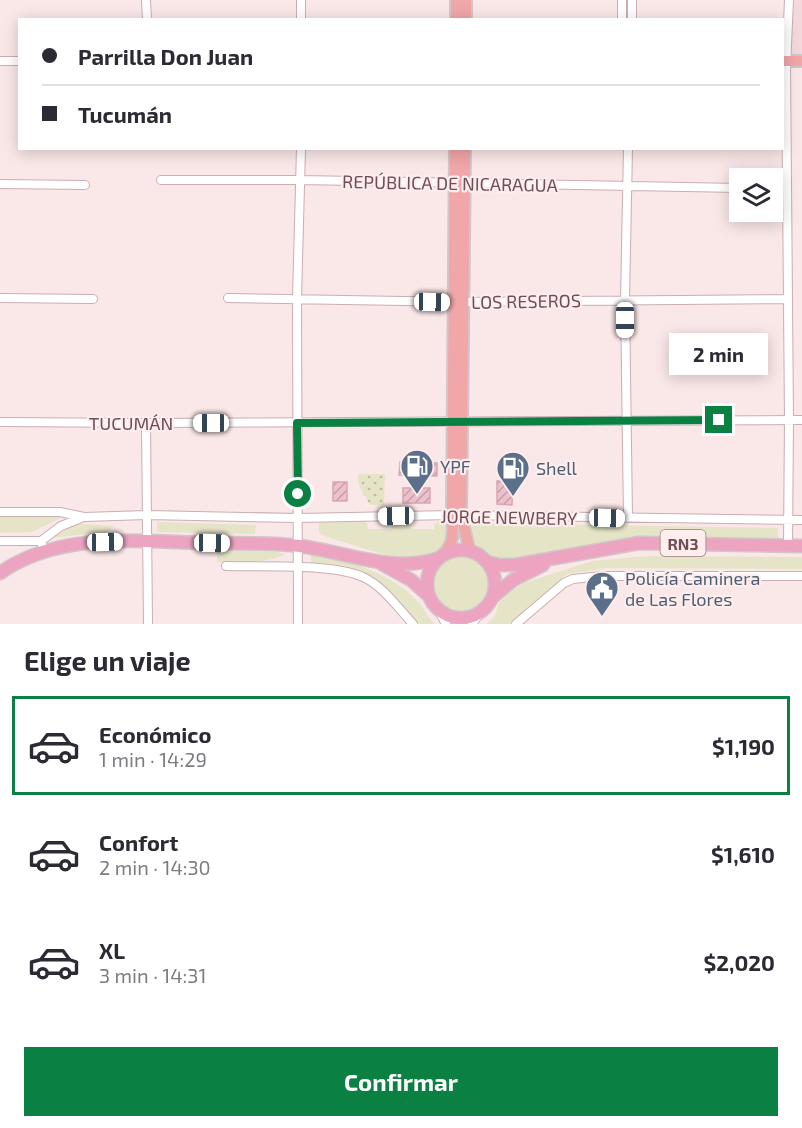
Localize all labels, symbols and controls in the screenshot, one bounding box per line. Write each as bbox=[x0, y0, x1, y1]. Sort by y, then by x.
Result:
text: Parrilla Don Juan bbox=[78, 43, 253, 69]
text: Tucumán bbox=[78, 101, 172, 127]
map controls bbox=[729, 168, 783, 222]
button: layers bbox=[729, 168, 783, 222]
street label: REPÚBLICA DE NICARAGUA bbox=[342, 170, 559, 196]
street label: LOS RESEROS bbox=[471, 289, 581, 313]
car bbox=[414, 293, 450, 311]
car bbox=[616, 302, 634, 338]
callout: 2 min bbox=[670, 333, 768, 375]
text: 2 min bbox=[693, 342, 744, 366]
route end bbox=[705, 406, 732, 433]
street label: TUCUMÁN bbox=[89, 412, 173, 434]
car bbox=[193, 414, 229, 432]
fuel station icon: YPF bbox=[399, 448, 435, 495]
fuel station icon: Shell bbox=[495, 450, 531, 497]
place label: YPF bbox=[440, 455, 471, 477]
place label: Shell bbox=[536, 457, 578, 479]
route start bbox=[284, 480, 311, 507]
street label: JORGE NEWBERY bbox=[440, 505, 578, 529]
car bbox=[378, 507, 414, 525]
car bbox=[589, 509, 625, 527]
road number: RN3 bbox=[660, 530, 706, 556]
car bbox=[87, 533, 123, 551]
car bbox=[194, 534, 230, 552]
place label: Policía Caminera de Las Flores bbox=[625, 567, 760, 610]
public building icon: Policía Caminera de Las Flores bbox=[584, 570, 620, 617]
text: Elige un viaje bbox=[24, 644, 191, 676]
icon: car bbox=[27, 719, 81, 773]
text: Económico bbox=[99, 721, 211, 747]
text: $1,190 bbox=[712, 733, 775, 759]
text: 1 min · 14:29 bbox=[99, 747, 207, 771]
icon: car bbox=[27, 827, 81, 881]
text: Confort bbox=[99, 829, 178, 855]
text: $1,610 bbox=[711, 841, 775, 867]
text: 2 min · 14:30 bbox=[99, 855, 211, 879]
icon: car bbox=[27, 935, 81, 989]
text: XL bbox=[99, 937, 125, 963]
text: $2,020 bbox=[704, 949, 775, 975]
text: 3 min · 14:31 bbox=[99, 963, 206, 987]
button: Confirmar bbox=[24, 1047, 778, 1116]

